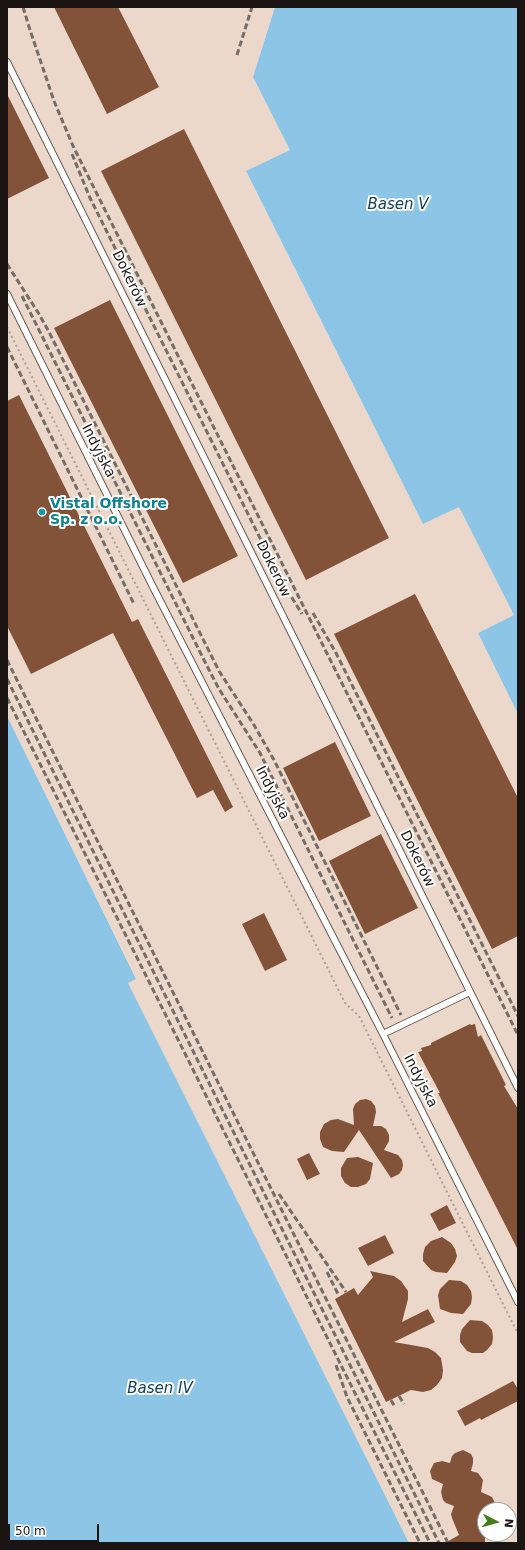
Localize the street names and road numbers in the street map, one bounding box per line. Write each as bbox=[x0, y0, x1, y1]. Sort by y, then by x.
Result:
street label: Dokerów bbox=[108, 248, 150, 310]
street label: Indyjska bbox=[77, 421, 119, 481]
street label: Dokerów bbox=[252, 538, 294, 600]
street label: Indyjska bbox=[251, 763, 293, 823]
street label: Dokerów bbox=[396, 828, 438, 890]
street label: Indyjska bbox=[399, 1051, 441, 1111]

